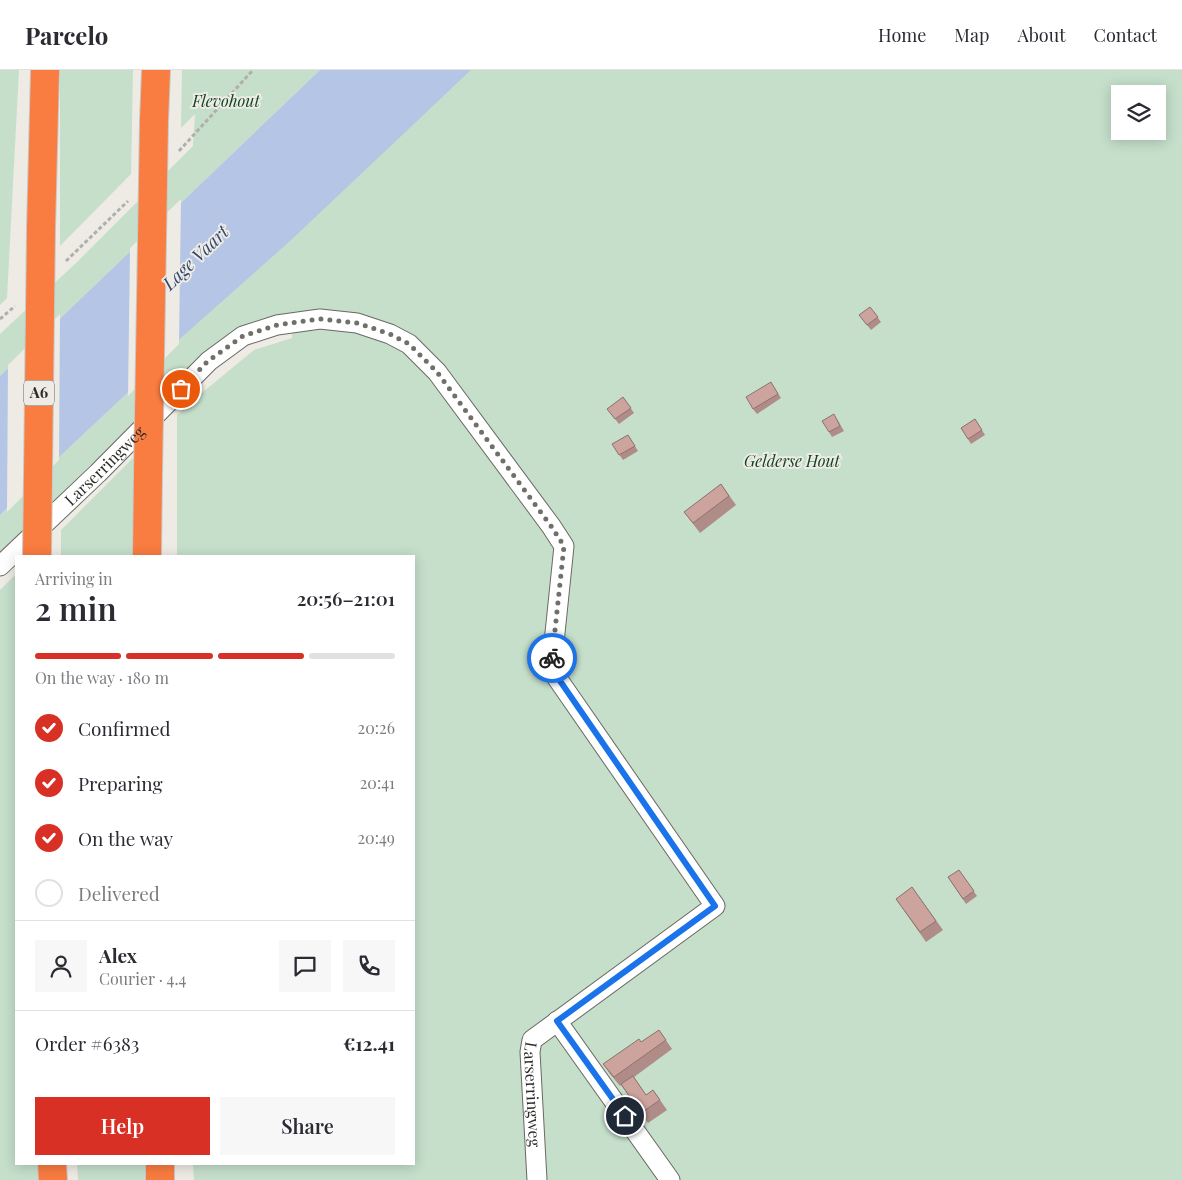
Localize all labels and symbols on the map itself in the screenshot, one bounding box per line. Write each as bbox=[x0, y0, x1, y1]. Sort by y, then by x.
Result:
park label: Flevohout bbox=[191, 90, 260, 111]
water label: Lage Vaart bbox=[156, 219, 234, 296]
pin bbox=[160, 368, 202, 410]
road number: A6 bbox=[24, 380, 54, 406]
street label: Larserringweg bbox=[59, 420, 149, 510]
park label: Gelderse Hout bbox=[744, 450, 841, 471]
courier bbox=[527, 633, 577, 683]
street label: Larserringweg bbox=[520, 1040, 546, 1148]
pin bbox=[604, 1095, 646, 1137]

